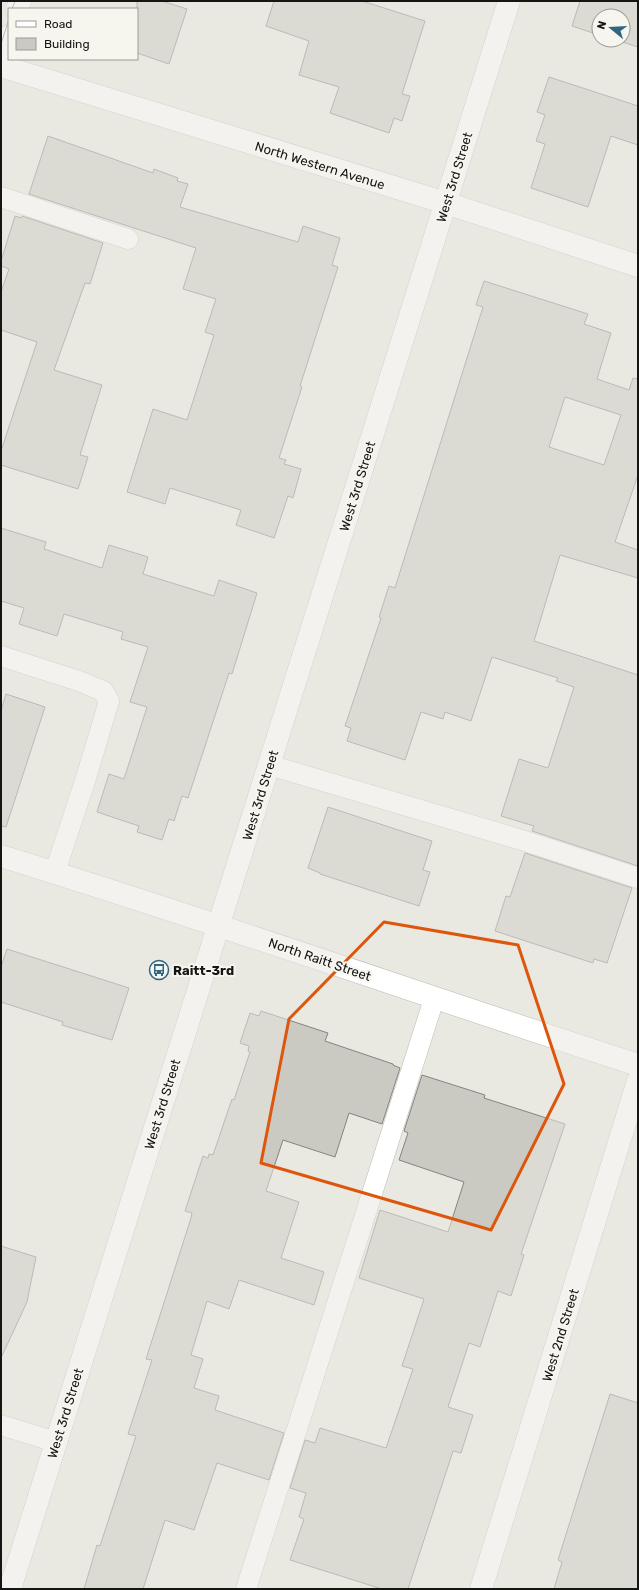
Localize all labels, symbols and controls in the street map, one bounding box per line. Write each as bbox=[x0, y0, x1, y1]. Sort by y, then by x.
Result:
legend bbox=[8, 8, 138, 60]
north arrow bbox=[591, 8, 631, 48]
text: Road bbox=[44, 17, 72, 31]
text: N bbox=[595, 19, 609, 31]
text: Building bbox=[44, 37, 90, 51]
street label: West 3rd Street bbox=[434, 130, 475, 224]
street label: North Western Avenue bbox=[253, 139, 387, 192]
street label: West 3rd Street bbox=[337, 439, 378, 533]
street label: West 3rd Street bbox=[240, 748, 281, 842]
street label: North Raitt Street bbox=[267, 935, 373, 984]
bus stop icon: Raitt-3rd bbox=[148, 959, 170, 981]
place label: Raitt-3rd bbox=[173, 963, 234, 978]
street label: West 3rd Street bbox=[142, 1057, 183, 1151]
street label: West 2nd Street bbox=[539, 1287, 582, 1383]
street label: West 3rd Street bbox=[45, 1366, 86, 1460]

